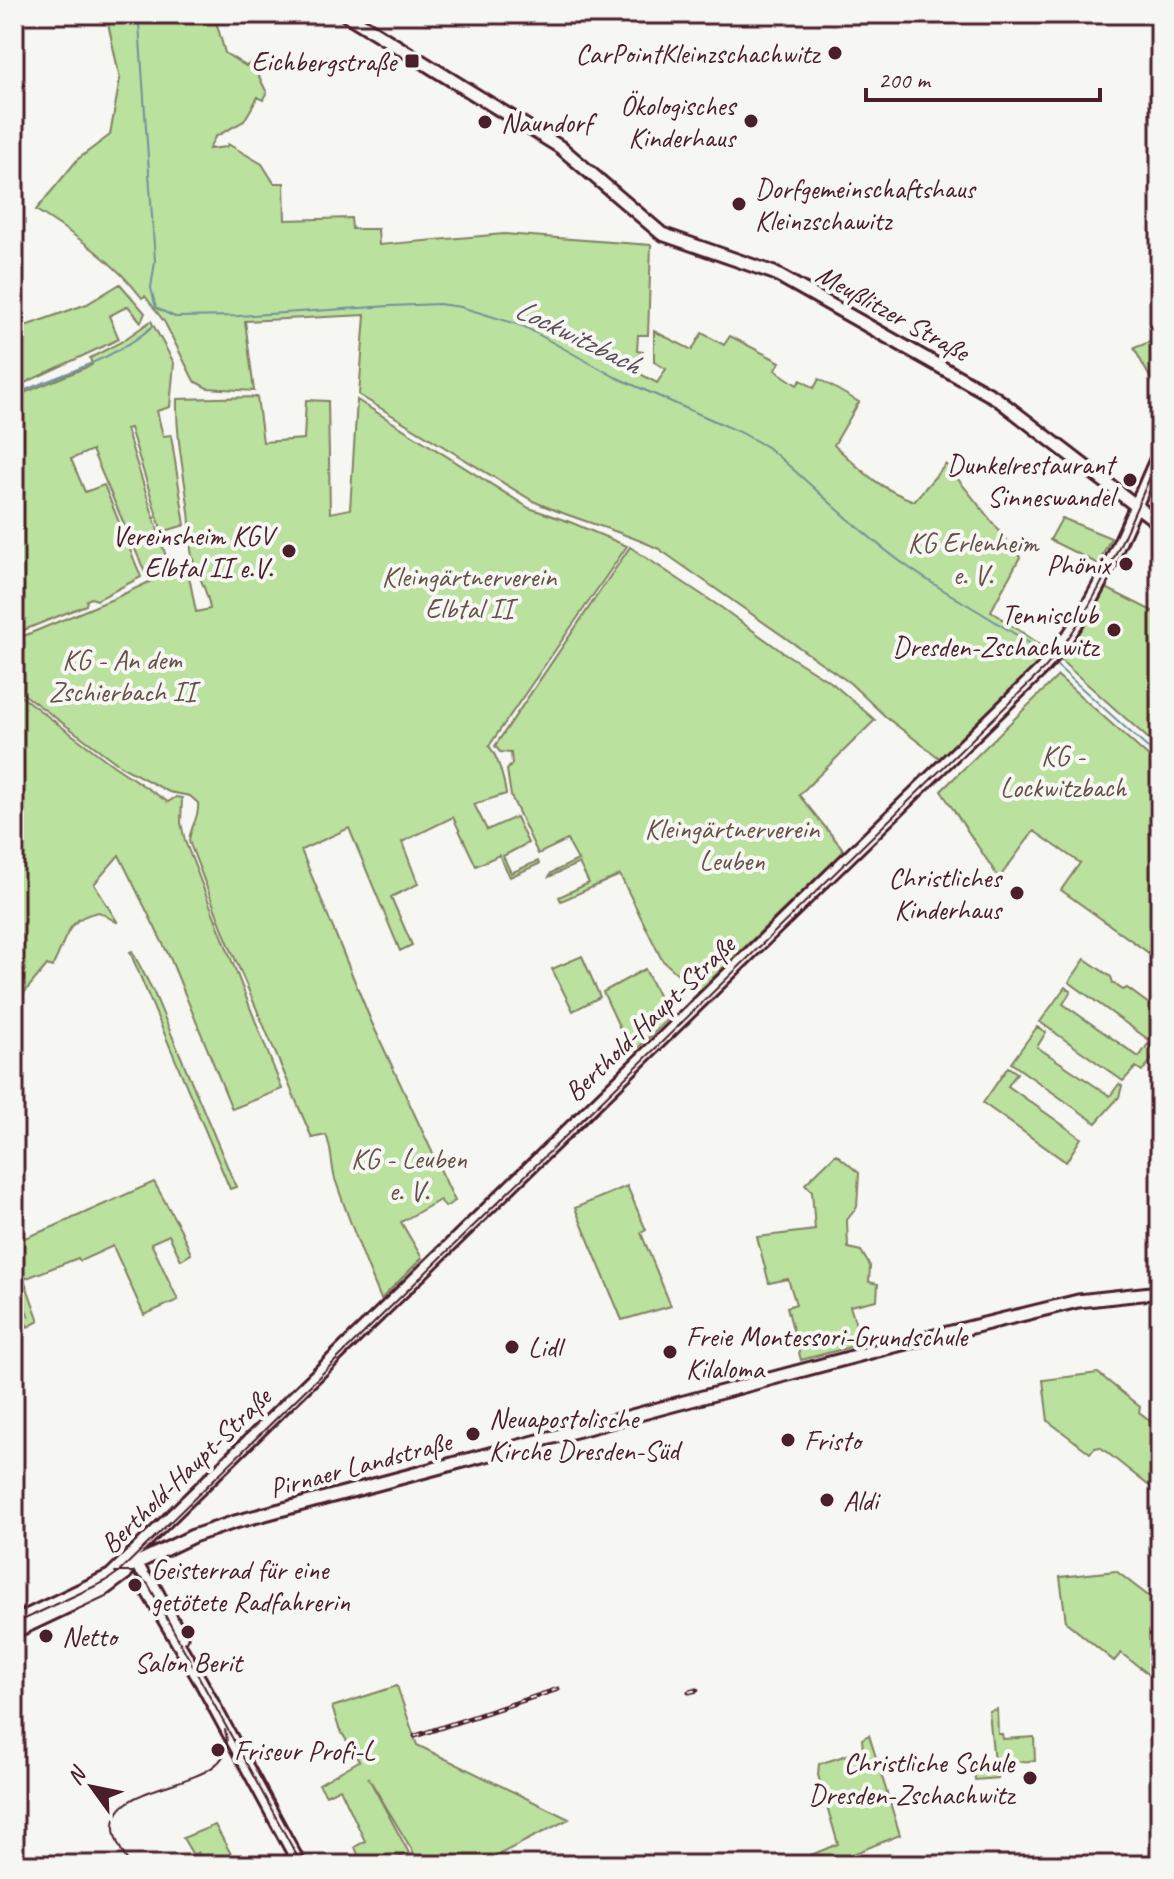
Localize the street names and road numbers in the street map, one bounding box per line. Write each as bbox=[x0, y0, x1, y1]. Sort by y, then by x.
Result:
street label: Meußlitzer Straße bbox=[810, 256, 977, 370]
street label: Berthold-Haupt-Straße bbox=[557, 927, 743, 1109]
street label: Berthold-Haupt-Straße bbox=[93, 1379, 279, 1561]
street label: Pirnaer Landstraße bbox=[266, 1423, 457, 1506]

